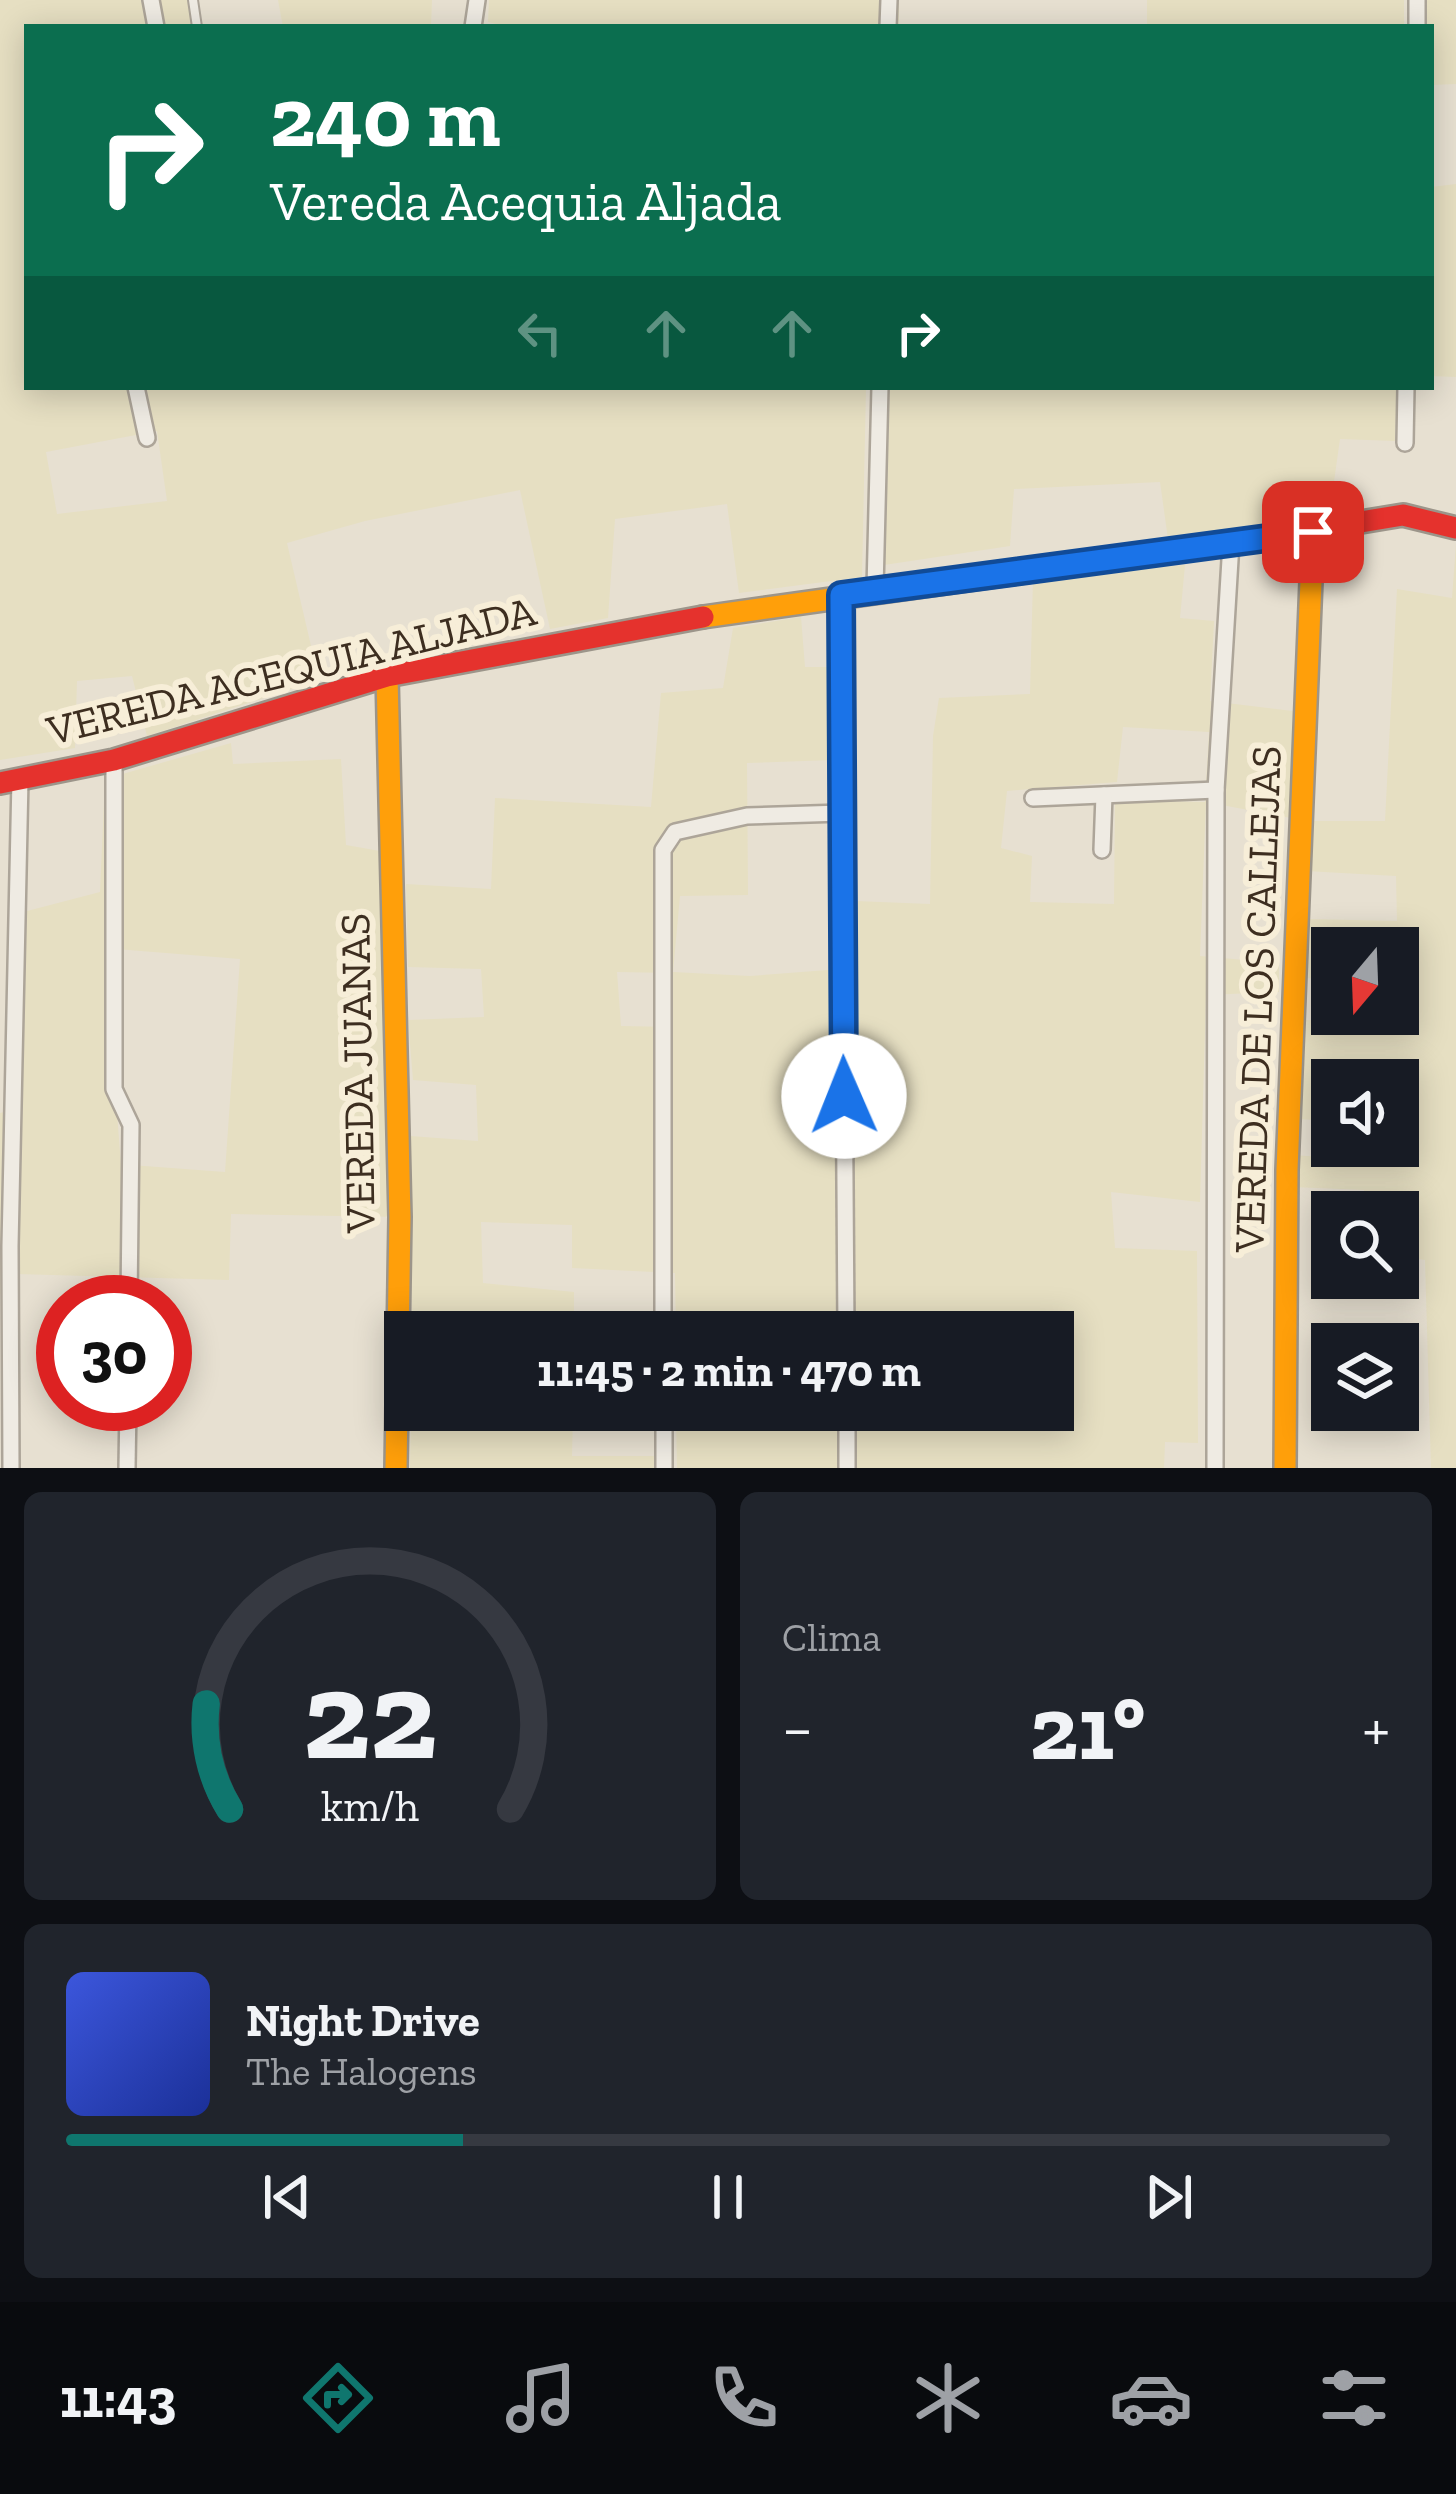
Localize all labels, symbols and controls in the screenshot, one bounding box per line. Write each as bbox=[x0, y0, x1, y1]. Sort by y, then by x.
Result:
text: 240 m bbox=[270, 67, 501, 168]
icon: right bbox=[72, 72, 228, 228]
text: Vereda Acequia Aljada bbox=[270, 169, 782, 234]
icon: left bbox=[507, 300, 573, 366]
icon: ahead bbox=[633, 300, 699, 366]
icon: ahead bbox=[759, 300, 825, 366]
icon: right bbox=[885, 300, 951, 366]
pin bbox=[1262, 481, 1364, 583]
icon: arrive bbox=[1280, 499, 1346, 565]
street label: VEREDA ACEQUIA ALJADA bbox=[40, 585, 542, 756]
street label: VEREDA DE LOS CALLEJAS bbox=[1223, 745, 1292, 1254]
street label: VEREDA JUANAS bbox=[329, 913, 386, 1234]
north arrow bbox=[1311, 927, 1419, 1035]
map controls bbox=[1311, 927, 1419, 1431]
position arrow bbox=[781, 1033, 907, 1159]
button: sound bbox=[1311, 1059, 1419, 1167]
button: search bbox=[1311, 1191, 1419, 1299]
speed limit sign: 30 bbox=[36, 1275, 192, 1431]
button: layers bbox=[1311, 1323, 1419, 1431]
text: 11:45 · 2 min · 470 m bbox=[537, 1344, 921, 1398]
text: Clima bbox=[782, 1614, 881, 1661]
text: 22 bbox=[303, 1640, 437, 1790]
text: 21° bbox=[1030, 1674, 1145, 1782]
text: − bbox=[782, 1689, 813, 1768]
text: + bbox=[1362, 1689, 1390, 1768]
text: km/h bbox=[321, 1781, 419, 1832]
text: Night Drive bbox=[246, 1994, 480, 2048]
text: The Halogens bbox=[246, 2048, 477, 2095]
icon: previous bbox=[254, 2164, 320, 2230]
icon: pause bbox=[695, 2164, 761, 2230]
icon: next bbox=[1136, 2164, 1202, 2230]
icon: directions bbox=[296, 2356, 380, 2440]
icon: music bbox=[499, 2356, 583, 2440]
icon: phone bbox=[702, 2356, 786, 2440]
icon: climate bbox=[906, 2356, 990, 2440]
icon: car bbox=[1109, 2356, 1193, 2440]
icon: filters bbox=[1312, 2356, 1396, 2440]
text: 11:43 bbox=[60, 2366, 176, 2431]

